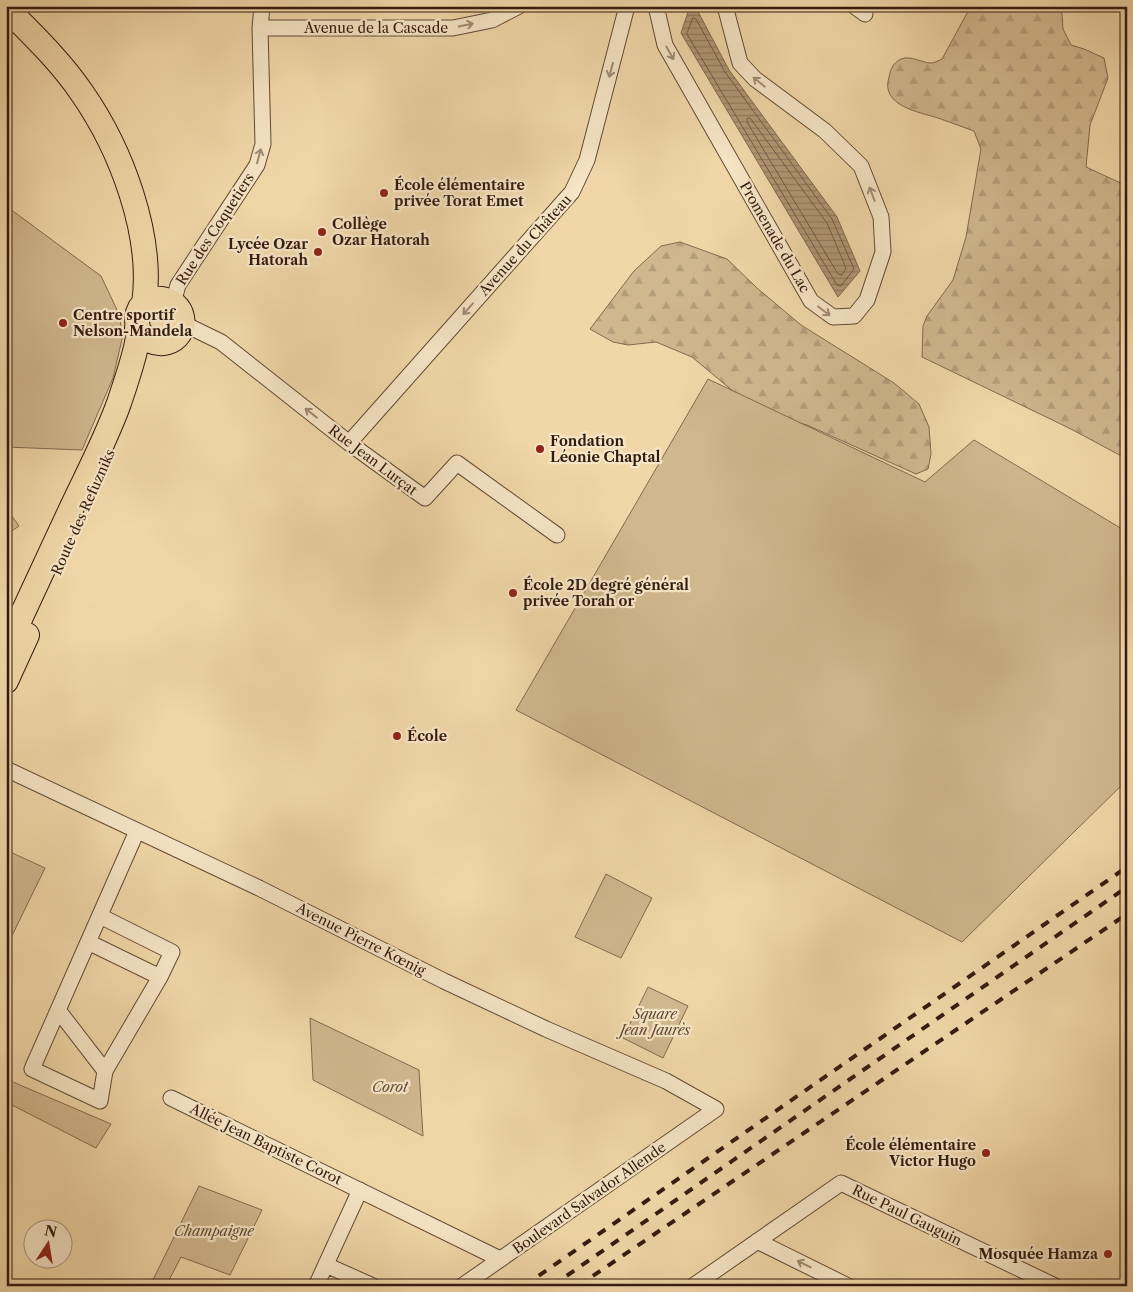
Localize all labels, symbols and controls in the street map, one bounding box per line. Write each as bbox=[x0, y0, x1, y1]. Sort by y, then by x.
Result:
street label: Avenue de la Cascade bbox=[303, 19, 448, 37]
one-way arrow bbox=[457, 20, 473, 29]
one-way arrow bbox=[665, 45, 675, 59]
one-way arrow bbox=[605, 62, 615, 78]
one-way arrow bbox=[753, 76, 766, 87]
one-way arrow bbox=[255, 149, 265, 165]
street label: Rue des Coquetiers bbox=[172, 170, 258, 288]
place label: École élémentaire privée Torat Emet bbox=[394, 175, 525, 210]
street label: Promenade du Lac bbox=[736, 178, 814, 296]
marker: École élémentaire privée Torat Emet bbox=[378, 187, 390, 199]
one-way arrow bbox=[867, 187, 876, 202]
street label: Avenue du Château bbox=[474, 190, 575, 300]
place label: Collège Ozar Hatorah bbox=[332, 215, 430, 249]
marker: Collège Ozar Hatorah bbox=[316, 226, 328, 238]
place label: Lycée Ozar Hatorah bbox=[228, 235, 308, 269]
marker: Lycée Ozar Hatorah bbox=[312, 246, 324, 258]
one-way arrow bbox=[462, 303, 474, 316]
place label: Centre sportif Nelson-Mandela bbox=[73, 306, 193, 340]
one-way arrow bbox=[817, 306, 831, 316]
marker: Centre sportif Nelson-Mandela bbox=[57, 317, 69, 329]
one-way arrow bbox=[304, 407, 317, 418]
street label: Rue Jean Lurçat bbox=[325, 421, 421, 499]
place label: Fondation Léonie Chaptal bbox=[550, 432, 660, 466]
marker: Fondation Léonie Chaptal bbox=[534, 443, 546, 455]
street label: Route des Refuzniks bbox=[47, 446, 119, 578]
place label: École 2D degré général privée Torah or bbox=[523, 575, 689, 610]
marker: École 2D degré général privée Torah or bbox=[507, 587, 519, 599]
place label: École bbox=[407, 726, 447, 745]
marker: École bbox=[391, 730, 403, 742]
street label: Avenue Pierre Kœnig bbox=[293, 898, 429, 980]
park label: Square Jean Jaurès bbox=[616, 1005, 691, 1039]
park label: Corot bbox=[372, 1078, 409, 1096]
street label: Allée Jean Baptiste Corot bbox=[186, 1099, 345, 1189]
place label: École élémentaire Victor Hugo bbox=[845, 1135, 976, 1170]
street label: Boulevard Salvador Allende bbox=[509, 1138, 669, 1258]
marker: École élémentaire Victor Hugo bbox=[980, 1147, 992, 1159]
street label: Rue Paul Gauguin bbox=[849, 1181, 965, 1249]
north arrow bbox=[22, 1220, 72, 1270]
text: N bbox=[43, 1221, 59, 1241]
park label: Champaigne bbox=[174, 1222, 255, 1240]
place label: Mosquée Hamza bbox=[979, 1245, 1099, 1263]
marker: Mosquée Hamza bbox=[1102, 1248, 1114, 1260]
one-way arrow bbox=[797, 1259, 812, 1269]

